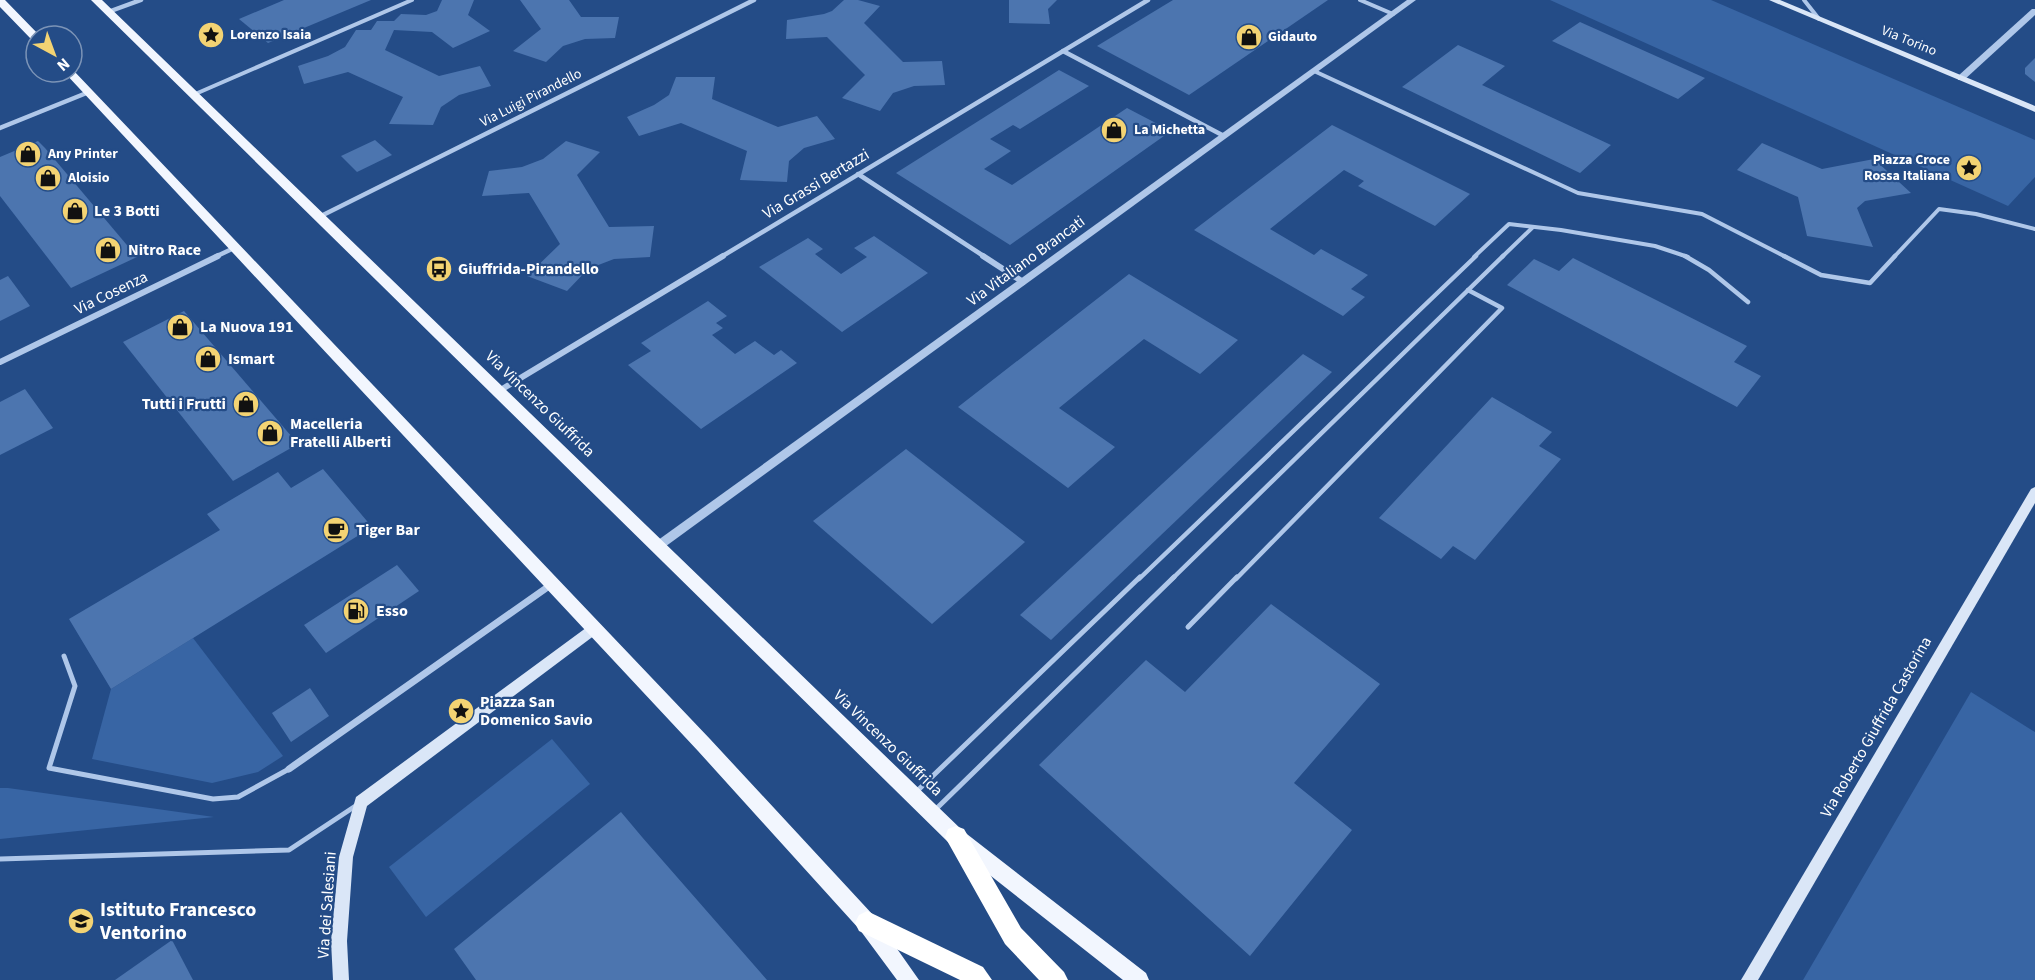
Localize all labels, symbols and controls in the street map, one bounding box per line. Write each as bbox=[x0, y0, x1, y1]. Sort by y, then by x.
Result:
place icon: Lorenzo Isaia bbox=[196, 20, 226, 50]
street label: Via Torino bbox=[1878, 21, 1940, 61]
shop icon: Gidauto bbox=[1234, 22, 1264, 52]
north arrow bbox=[24, 24, 84, 84]
place label: Lorenzo Isaia bbox=[230, 25, 311, 45]
place label: Gidauto bbox=[1268, 27, 1317, 47]
text: N bbox=[52, 53, 74, 76]
street label: Via Luigi Pirandello bbox=[477, 64, 585, 132]
shop icon: La Michetta bbox=[1099, 115, 1129, 145]
place label: La Michetta bbox=[1134, 120, 1205, 140]
shop icon: Any Printer bbox=[13, 139, 43, 169]
street label: Via Grassi Bertazzi bbox=[759, 143, 873, 225]
place label: Any Printer bbox=[47, 144, 118, 164]
place label: Piazza Croce Rossa Italiana bbox=[1864, 150, 1950, 186]
place icon: Piazza Croce Rossa Italiana bbox=[1954, 153, 1984, 183]
shop icon: Aloisio bbox=[33, 163, 63, 193]
place label: Aloisio bbox=[67, 168, 110, 188]
shop icon: Le 3 Botti bbox=[60, 196, 90, 226]
place label: Le 3 Botti bbox=[94, 200, 160, 222]
street label: Via Vitaliano Brancati bbox=[962, 211, 1090, 311]
shop icon: Nitro Race bbox=[93, 235, 123, 265]
place label: Nitro Race bbox=[128, 239, 201, 261]
bus stop icon: Giuffrida-Pirandello bbox=[424, 254, 454, 284]
place label: Giuffrida-Pirandello bbox=[458, 258, 599, 280]
street label: Via Cosenza bbox=[71, 266, 151, 320]
shop icon: La Nuova 191 bbox=[165, 312, 195, 342]
place label: La Nuova 191 bbox=[200, 316, 293, 338]
shop icon: Ismart bbox=[193, 344, 223, 374]
street label: Via Vincenzo Giuffrida bbox=[480, 346, 600, 462]
place label: Ismart bbox=[228, 348, 275, 370]
shop icon: Tutti i Frutti bbox=[231, 389, 261, 419]
place label: Tutti i Frutti bbox=[142, 393, 226, 415]
place label: Macelleria Fratelli Alberti bbox=[290, 413, 391, 453]
shop icon: Macelleria Fratelli Alberti bbox=[255, 418, 285, 448]
cafe icon: Tiger Bar bbox=[321, 515, 351, 545]
place label: Tiger Bar bbox=[356, 519, 421, 541]
fuel station icon: Esso bbox=[341, 596, 371, 626]
place label: Esso bbox=[376, 600, 408, 622]
street label: Via Roberto Giuffrida Castorina bbox=[1815, 632, 1937, 822]
street label: Via Vincenzo Giuffrida bbox=[828, 685, 948, 801]
place label: Piazza San Domenico Savio bbox=[480, 691, 593, 731]
place icon: Piazza San Domenico Savio bbox=[446, 696, 476, 726]
street label: Via dei Salesiani bbox=[312, 851, 342, 959]
place label: Istituto Francesco Ventorino bbox=[99, 896, 256, 947]
school or university icon: Istituto Francesco Ventorino bbox=[66, 906, 96, 936]

